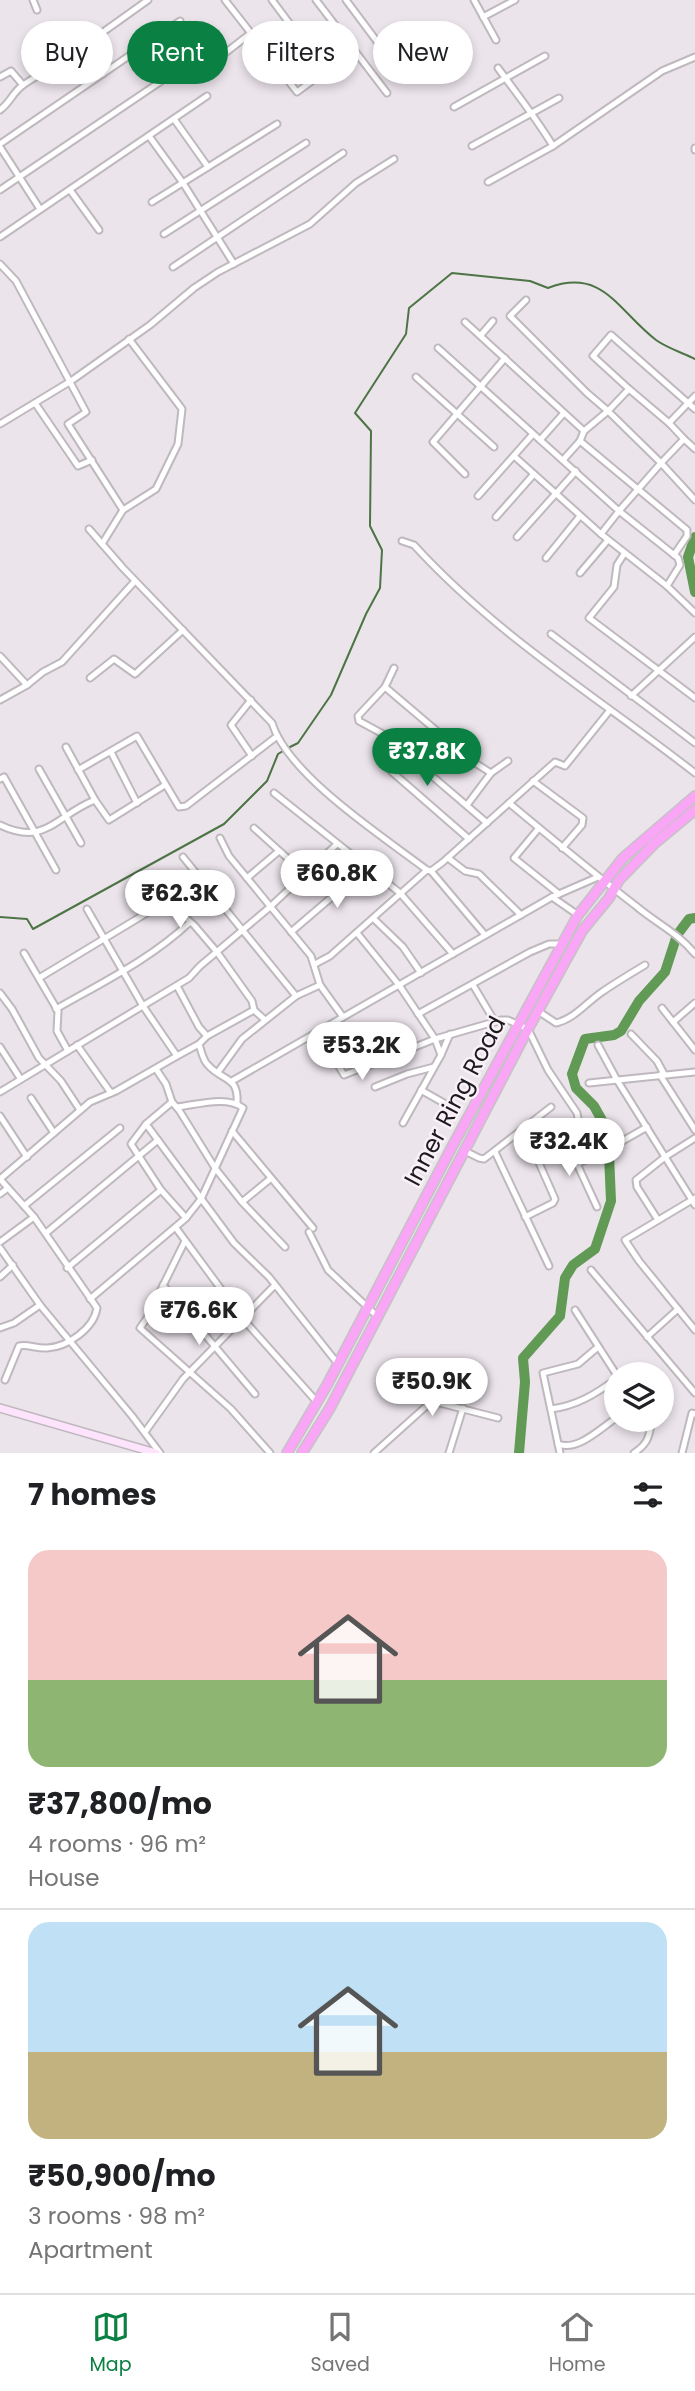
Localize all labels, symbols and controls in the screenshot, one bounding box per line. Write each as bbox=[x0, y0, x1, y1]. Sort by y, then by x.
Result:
chip: Buy bbox=[21, 21, 113, 84]
chip: Rent bbox=[127, 21, 228, 84]
chip: Filters bbox=[242, 21, 359, 84]
chip: New bbox=[373, 21, 473, 84]
pin: ₹37.8K bbox=[370, 728, 484, 788]
text: ₹37.8K bbox=[388, 735, 466, 767]
pin: ₹60.8K bbox=[280, 850, 394, 910]
text: ₹60.8K bbox=[297, 857, 377, 889]
pin: ₹62.3K bbox=[123, 870, 237, 930]
text: ₹62.3K bbox=[141, 877, 219, 909]
street label: Inner Ring Road bbox=[396, 1010, 513, 1191]
pin: ₹53.2K bbox=[305, 1023, 419, 1082]
text: ₹53.2K bbox=[323, 1029, 401, 1061]
pin: ₹32.4K bbox=[512, 1118, 626, 1178]
text: ₹32.4K bbox=[530, 1125, 608, 1157]
pin: ₹76.6K bbox=[142, 1288, 256, 1347]
text: ₹76.6K bbox=[160, 1294, 238, 1326]
pin: ₹50.9K bbox=[375, 1358, 489, 1418]
map controls bbox=[604, 1362, 674, 1432]
button: layers bbox=[604, 1362, 674, 1432]
text: ₹50.9K bbox=[392, 1365, 472, 1397]
text: 7 homes bbox=[28, 1473, 157, 1516]
icon: filters bbox=[629, 1476, 667, 1514]
icon: home bbox=[285, 1596, 411, 1722]
text: ₹37,800/mo bbox=[28, 1782, 212, 1825]
text: 4 rooms · 96 m² bbox=[28, 1828, 206, 1860]
text: House bbox=[28, 1862, 100, 1894]
icon: home bbox=[285, 1968, 411, 2094]
text: ₹50,900/mo bbox=[28, 2154, 216, 2197]
text: 3 rooms · 98 m² bbox=[28, 2200, 205, 2232]
text: Apartment bbox=[28, 2234, 153, 2266]
tab: Map bbox=[89, 2308, 132, 2379]
tab: Saved bbox=[311, 2308, 370, 2379]
tab: Home bbox=[549, 2308, 605, 2379]

